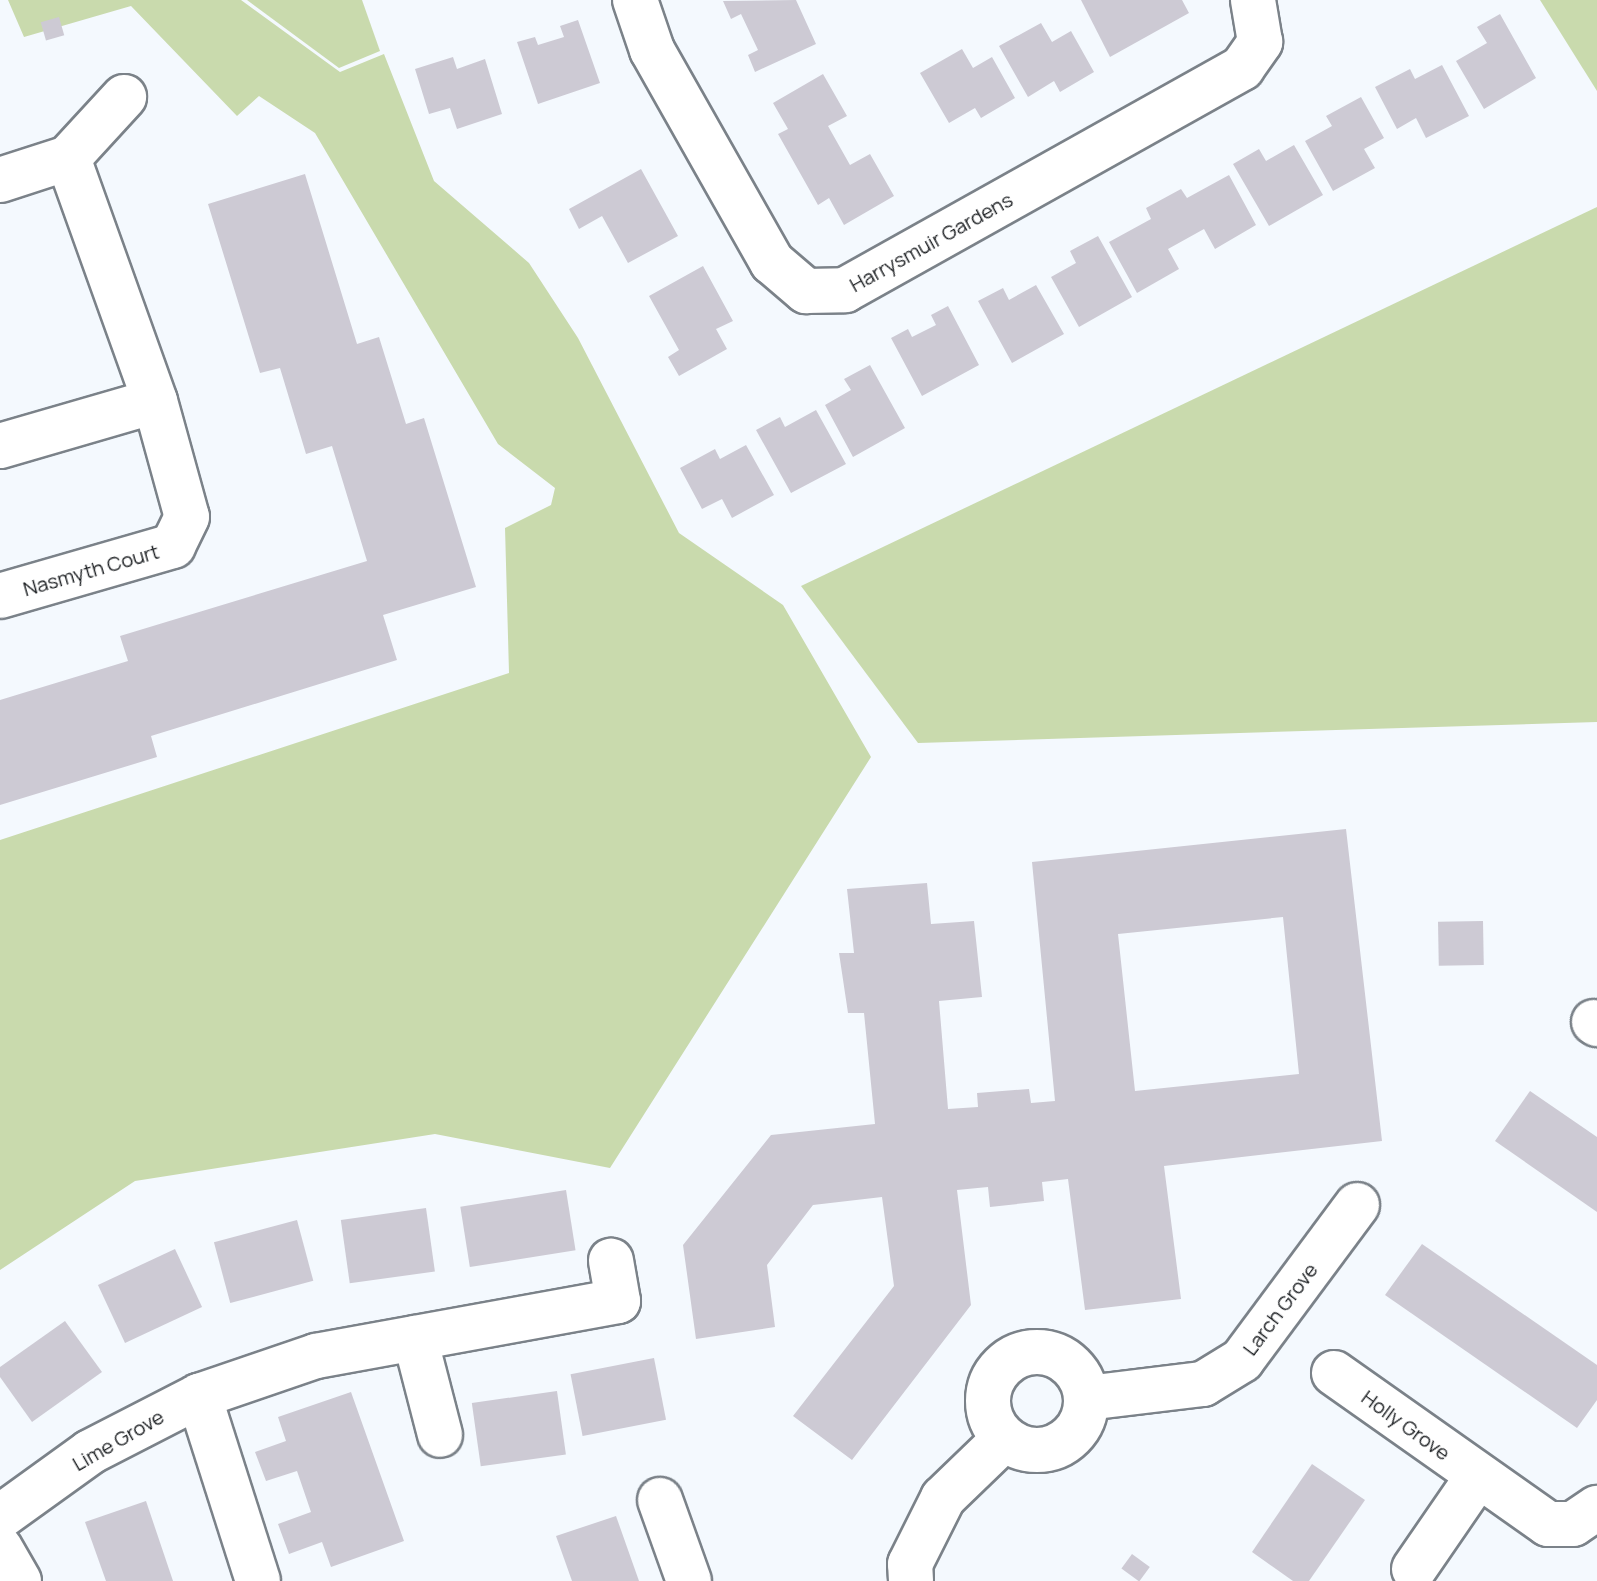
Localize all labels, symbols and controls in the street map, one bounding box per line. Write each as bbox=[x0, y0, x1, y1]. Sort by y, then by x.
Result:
street label: Harrysmuir Gardens bbox=[845, 187, 1017, 297]
street label: Nasmyth Court bbox=[20, 539, 162, 601]
street label: Larch Grove bbox=[1238, 1258, 1322, 1360]
street label: Holly Grove bbox=[1357, 1385, 1455, 1465]
street label: Lime Grove bbox=[68, 1404, 168, 1476]

